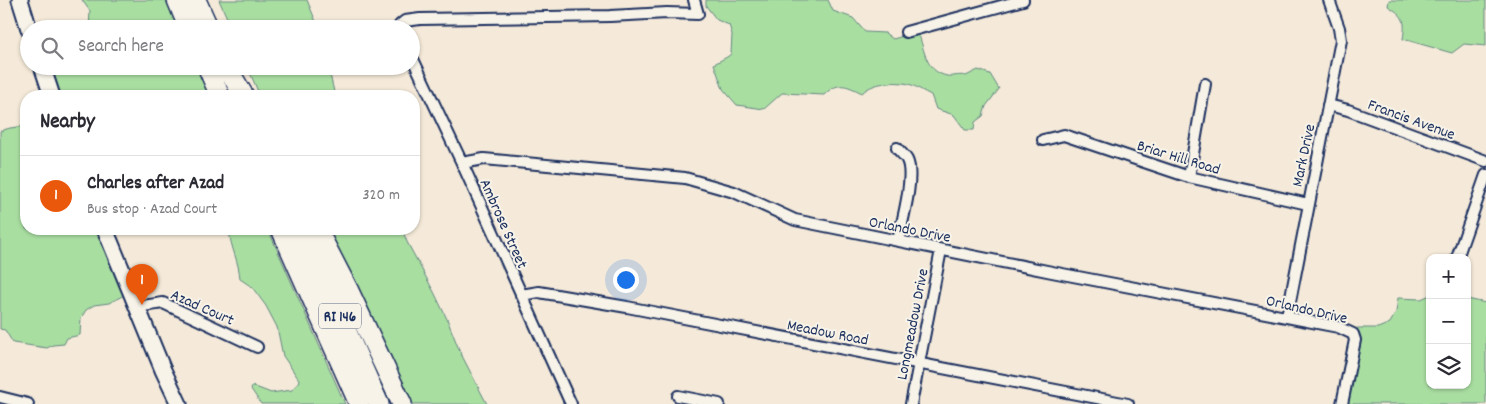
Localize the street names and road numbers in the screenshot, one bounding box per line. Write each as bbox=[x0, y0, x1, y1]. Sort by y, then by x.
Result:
street label: Francis Avenue bbox=[1364, 94, 1458, 147]
street label: Mark Drive bbox=[1287, 122, 1322, 189]
street label: Briar Hill Road bbox=[1134, 135, 1223, 182]
street label: Ambrose Street bbox=[473, 175, 533, 273]
street label: Orlando Drive bbox=[867, 211, 952, 250]
street label: Longmeadow Drive bbox=[891, 267, 936, 382]
street label: Azad Court bbox=[167, 284, 237, 333]
street label: Orlando Drive bbox=[1263, 290, 1349, 331]
road number: RI 146 bbox=[319, 304, 361, 328]
street label: Meadow Road bbox=[785, 314, 870, 353]

